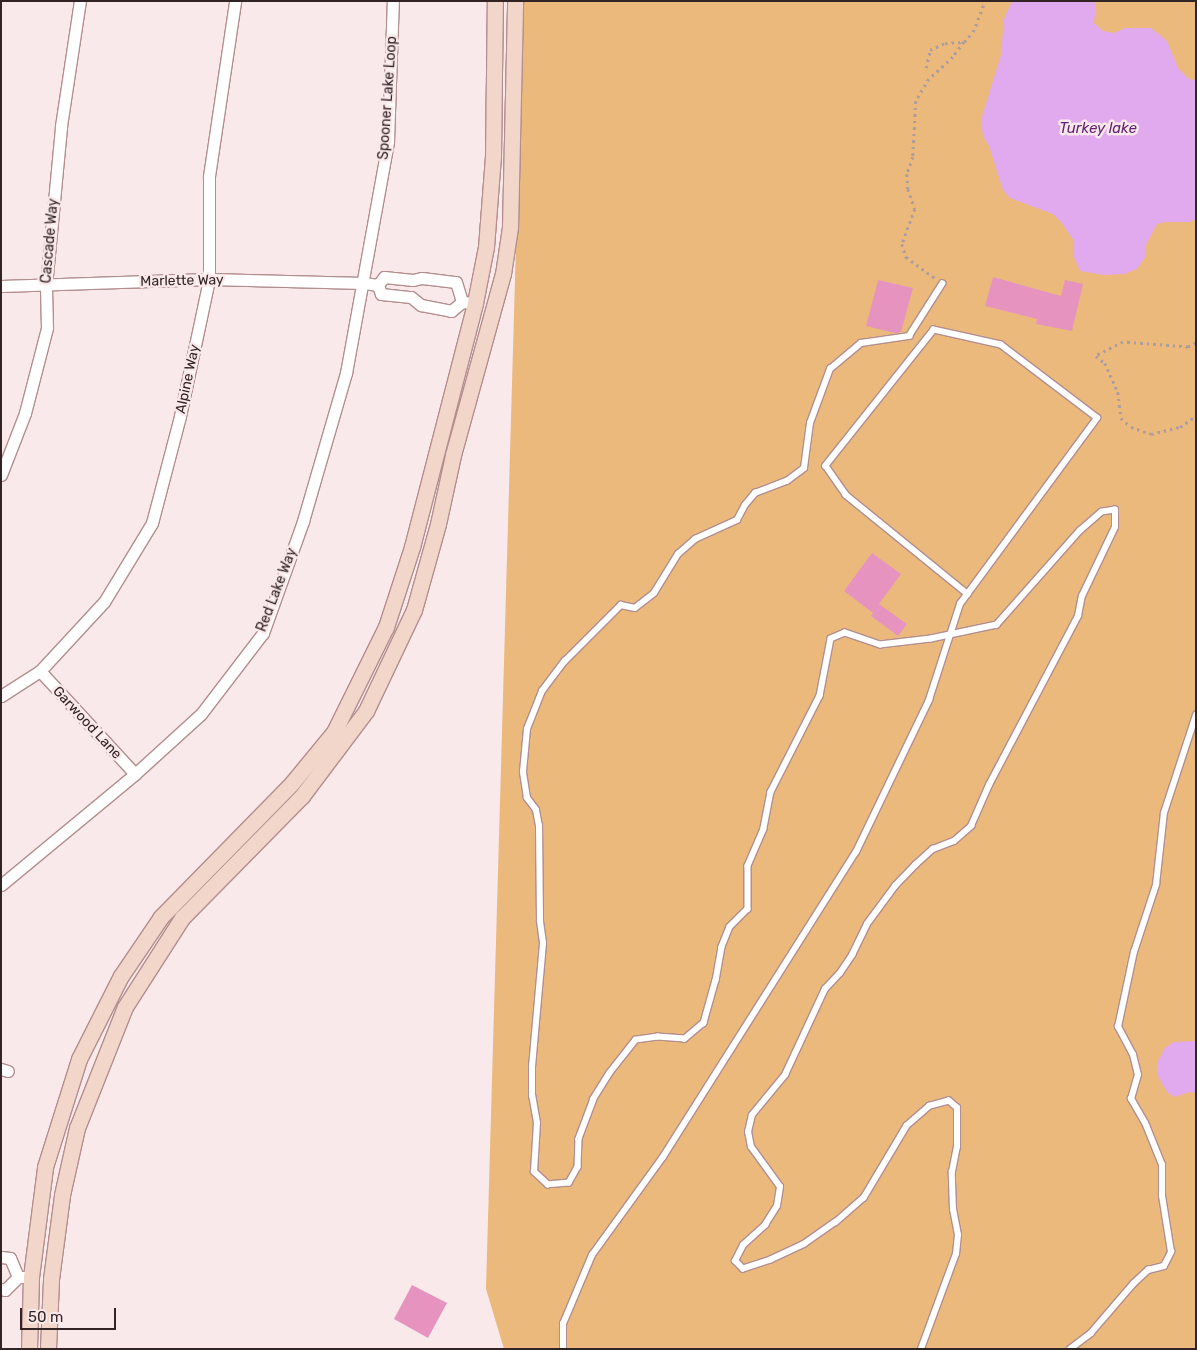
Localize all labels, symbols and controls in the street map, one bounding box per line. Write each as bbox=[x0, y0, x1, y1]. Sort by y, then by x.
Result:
street label: Spooner Lake Loop bbox=[375, 36, 401, 160]
water label: Turkey lake bbox=[1059, 120, 1137, 138]
street label: Cascade Way bbox=[38, 198, 62, 284]
street label: Marlette Way bbox=[140, 272, 224, 290]
street label: Alpine Way bbox=[172, 343, 204, 415]
street label: Red Lake Way bbox=[253, 546, 301, 634]
street label: Garwood Lane bbox=[49, 683, 125, 763]
scale bar bbox=[22, 1298, 119, 1330]
text: 50 m bbox=[28, 1308, 63, 1326]

